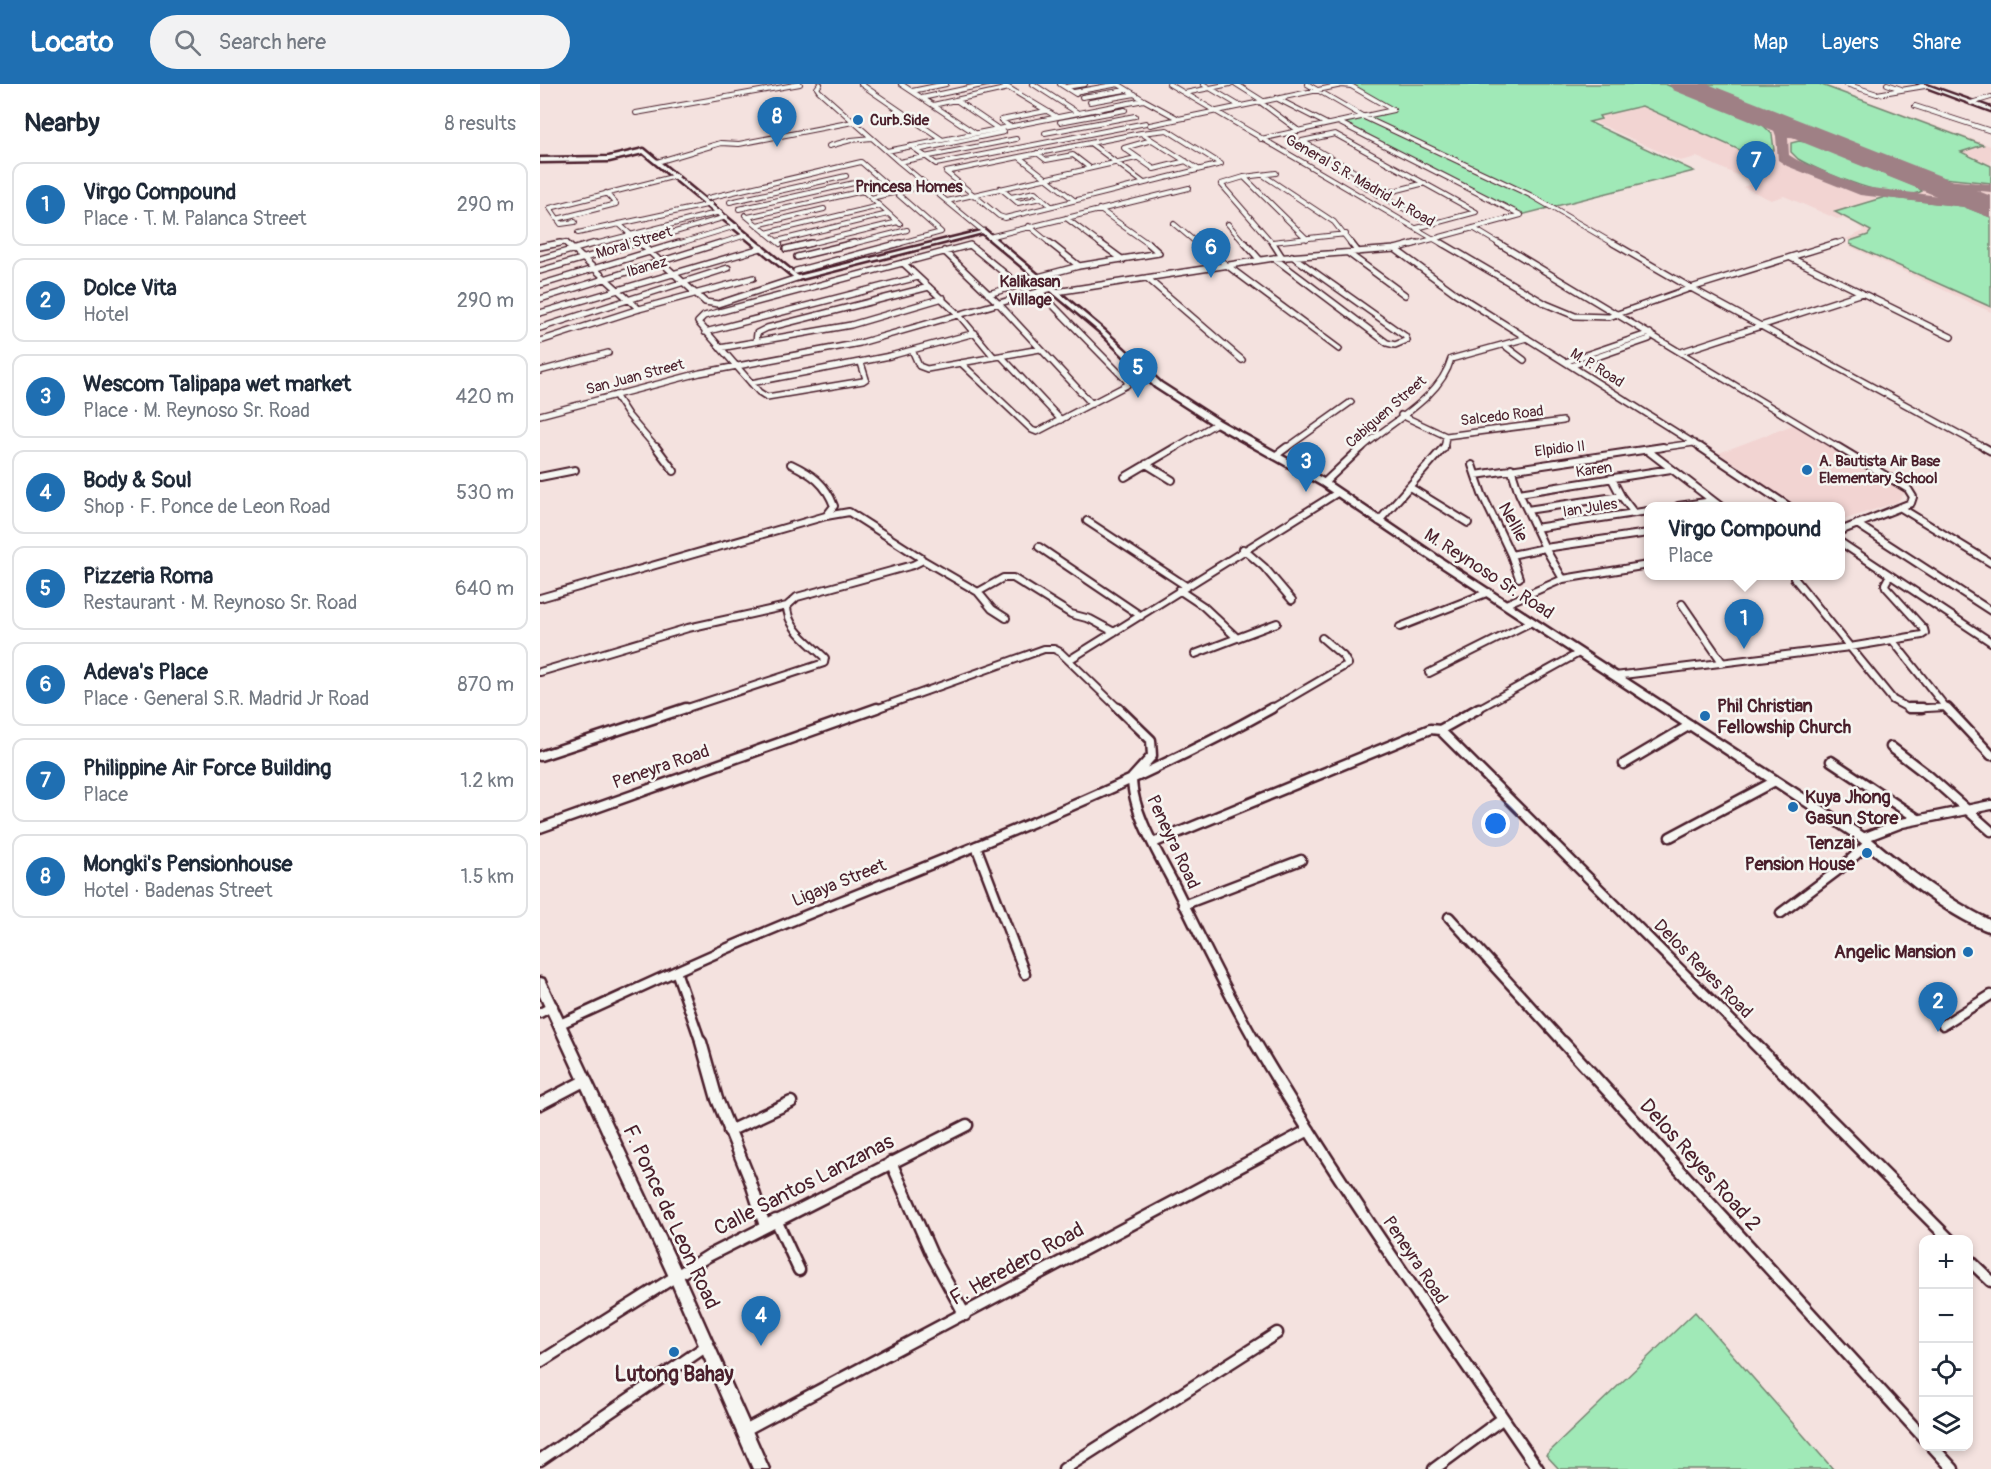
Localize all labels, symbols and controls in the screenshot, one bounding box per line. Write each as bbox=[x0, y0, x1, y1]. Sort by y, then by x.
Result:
search box bbox=[150, 15, 570, 69]
text: Locato bbox=[30, 25, 114, 60]
icon: search bbox=[171, 26, 204, 59]
text: Search here bbox=[219, 28, 326, 56]
text: Map bbox=[1753, 29, 1788, 56]
text: Layers bbox=[1821, 29, 1879, 56]
text: Share bbox=[1912, 29, 1961, 56]
pin: 8 bbox=[758, 98, 796, 147]
text: Nearby bbox=[24, 107, 100, 139]
text: 8 results bbox=[445, 111, 516, 136]
place label: Curb.Side bbox=[870, 111, 930, 130]
marker: Curb.Side bbox=[851, 113, 865, 127]
street label: General S.R. Madrid Jr Road bbox=[1282, 130, 1438, 232]
pin: 7 bbox=[1736, 141, 1776, 191]
district label: Princesa Homes bbox=[855, 177, 964, 197]
text: Virgo Compound bbox=[83, 178, 236, 206]
text: 1 bbox=[42, 192, 49, 217]
text: 290 m bbox=[457, 192, 514, 217]
text: Place · T. M. Palanca Street bbox=[83, 206, 307, 231]
street label: Moral Street bbox=[594, 222, 675, 264]
pin: 6 bbox=[1192, 228, 1230, 278]
street label: Ibanez bbox=[624, 252, 670, 282]
district label: Kalikasan Village bbox=[999, 272, 1061, 310]
text: Dolce Vita bbox=[83, 274, 177, 302]
text: 2 bbox=[40, 288, 51, 313]
text: 290 m bbox=[457, 288, 514, 313]
text: Hotel bbox=[83, 302, 129, 327]
street label: M. P. Road bbox=[1567, 344, 1627, 392]
pin: 5 bbox=[1118, 348, 1158, 398]
street label: San Juan Street bbox=[584, 355, 687, 399]
text: Wescom Talipapa wet market bbox=[83, 370, 351, 398]
street label: Cabiguen Street bbox=[1342, 371, 1431, 452]
text: 3 bbox=[40, 384, 51, 409]
text: 420 m bbox=[455, 384, 514, 409]
text: Place · M. Reynoso Sr. Road bbox=[83, 398, 310, 423]
street label: Salcedo Road bbox=[1459, 401, 1545, 431]
street label: Elpidio II bbox=[1534, 436, 1586, 462]
pin: 3 bbox=[1286, 442, 1326, 492]
place label: A. Bautista Air Base Elementary School bbox=[1819, 452, 1941, 488]
street label: Karen bbox=[1575, 458, 1613, 482]
marker: A. Bautista Air Base Elementary School bbox=[1800, 463, 1814, 477]
text: Body & Soul bbox=[83, 466, 192, 494]
text: 4 bbox=[40, 480, 51, 505]
text: 530 m bbox=[456, 480, 514, 505]
text: Shop · F. Ponce de Leon Road bbox=[83, 494, 331, 519]
street label: Ian Jules bbox=[1561, 494, 1619, 522]
street label: Nellie bbox=[1493, 498, 1533, 546]
popup bbox=[1644, 502, 1845, 580]
text: Virgo Compound bbox=[1668, 515, 1821, 543]
street label: M. Reynoso Sr. Road bbox=[1420, 523, 1558, 625]
text: Place bbox=[1668, 543, 1713, 568]
text: Pizzeria Roma bbox=[83, 562, 213, 590]
text: 5 bbox=[40, 576, 51, 601]
text: 640 m bbox=[455, 576, 514, 601]
text: Restaurant · M. Reynoso Sr. Road bbox=[83, 590, 357, 615]
pin: 1 bbox=[1724, 600, 1764, 649]
text: Adeva's Place bbox=[83, 658, 208, 686]
text: 6 bbox=[40, 672, 51, 697]
text: 870 m bbox=[458, 672, 514, 697]
text: Place · General S.R. Madrid Jr Road bbox=[83, 686, 369, 711]
place label: Phil Christian Fellowship Church bbox=[1717, 695, 1852, 739]
marker: Phil Christian Fellowship Church bbox=[1698, 709, 1712, 723]
street label: Peneyra Road bbox=[609, 740, 713, 794]
text: Philippine Air Force Building bbox=[83, 754, 331, 782]
text: 7 bbox=[40, 768, 51, 793]
text: 1.2 km bbox=[460, 768, 514, 793]
text: Place bbox=[83, 782, 128, 807]
place label: Kuya Jhong Gasun Store bbox=[1805, 786, 1900, 830]
street label: Peneyra Road bbox=[1141, 791, 1205, 893]
marker: Kuya Jhong Gasun Store bbox=[1786, 800, 1800, 814]
your location bbox=[1481, 809, 1510, 838]
place label: Tenzai Pension House bbox=[1745, 832, 1856, 876]
marker: Tenzai Pension House bbox=[1860, 846, 1874, 860]
text: Mongki's Pensionhouse bbox=[83, 850, 292, 878]
street label: Ligaya Street bbox=[789, 853, 890, 912]
text: 8 bbox=[40, 864, 51, 889]
text: 1.5 km bbox=[461, 864, 514, 889]
text: Hotel · Badenas Street bbox=[83, 878, 272, 903]
street label: Delos Reyes Road bbox=[1649, 915, 1757, 1023]
place label: Angelic Mansion bbox=[1834, 941, 1956, 964]
marker: Angelic Mansion bbox=[1961, 945, 1975, 959]
pin: 2 bbox=[1918, 982, 1958, 1032]
street label: Delos Reyes Road 2 bbox=[1633, 1093, 1767, 1237]
street label: F. Ponce de Leon Road bbox=[616, 1120, 726, 1314]
street label: Calle Santos Lanzanas bbox=[710, 1128, 899, 1242]
street label: Peneyra Road bbox=[1377, 1212, 1453, 1308]
street label: F. Heredero Road bbox=[945, 1216, 1089, 1312]
map controls bbox=[1919, 1235, 1973, 1451]
button: + bbox=[1919, 1235, 1973, 1289]
button: − bbox=[1919, 1289, 1973, 1343]
pin: 4 bbox=[742, 1296, 780, 1346]
button: locate bbox=[1919, 1343, 1973, 1397]
marker: Lutong Bahay bbox=[667, 1345, 681, 1359]
place label: Lutong Bahay bbox=[614, 1361, 734, 1388]
button: layers bbox=[1919, 1397, 1973, 1451]

